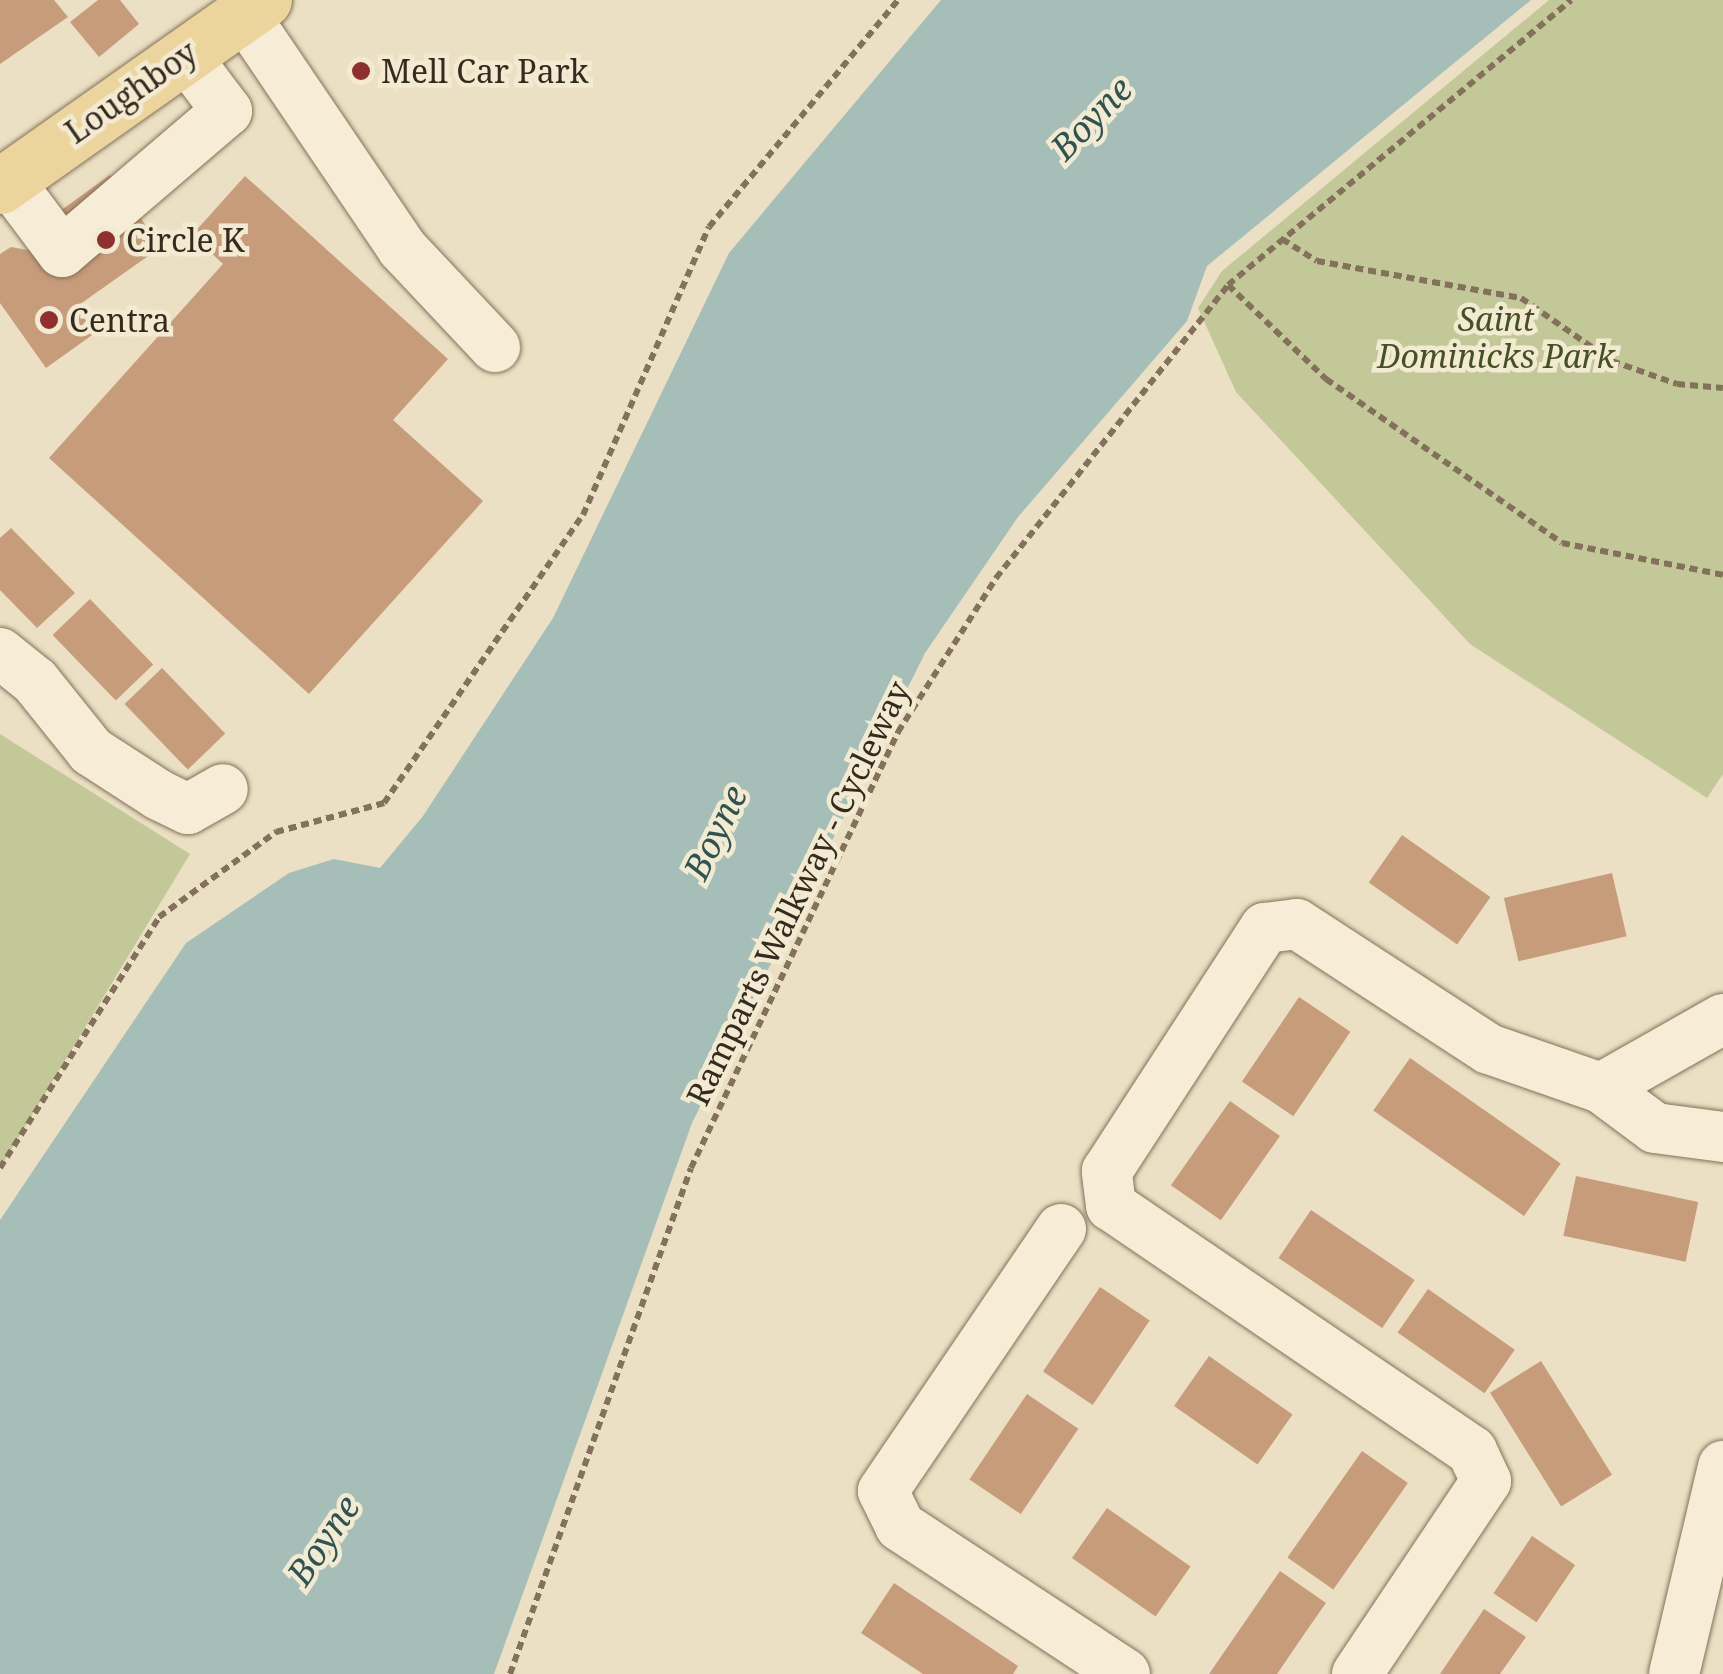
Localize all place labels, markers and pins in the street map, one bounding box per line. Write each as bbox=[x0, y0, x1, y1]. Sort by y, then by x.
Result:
place label: Mell Car Park bbox=[381, 52, 588, 90]
marker: Mell Car Park bbox=[350, 60, 372, 82]
place label: Circle K bbox=[126, 221, 244, 259]
marker: Circle K bbox=[95, 229, 117, 251]
place label: Centra bbox=[69, 301, 170, 339]
marker: Centra bbox=[38, 309, 60, 331]

